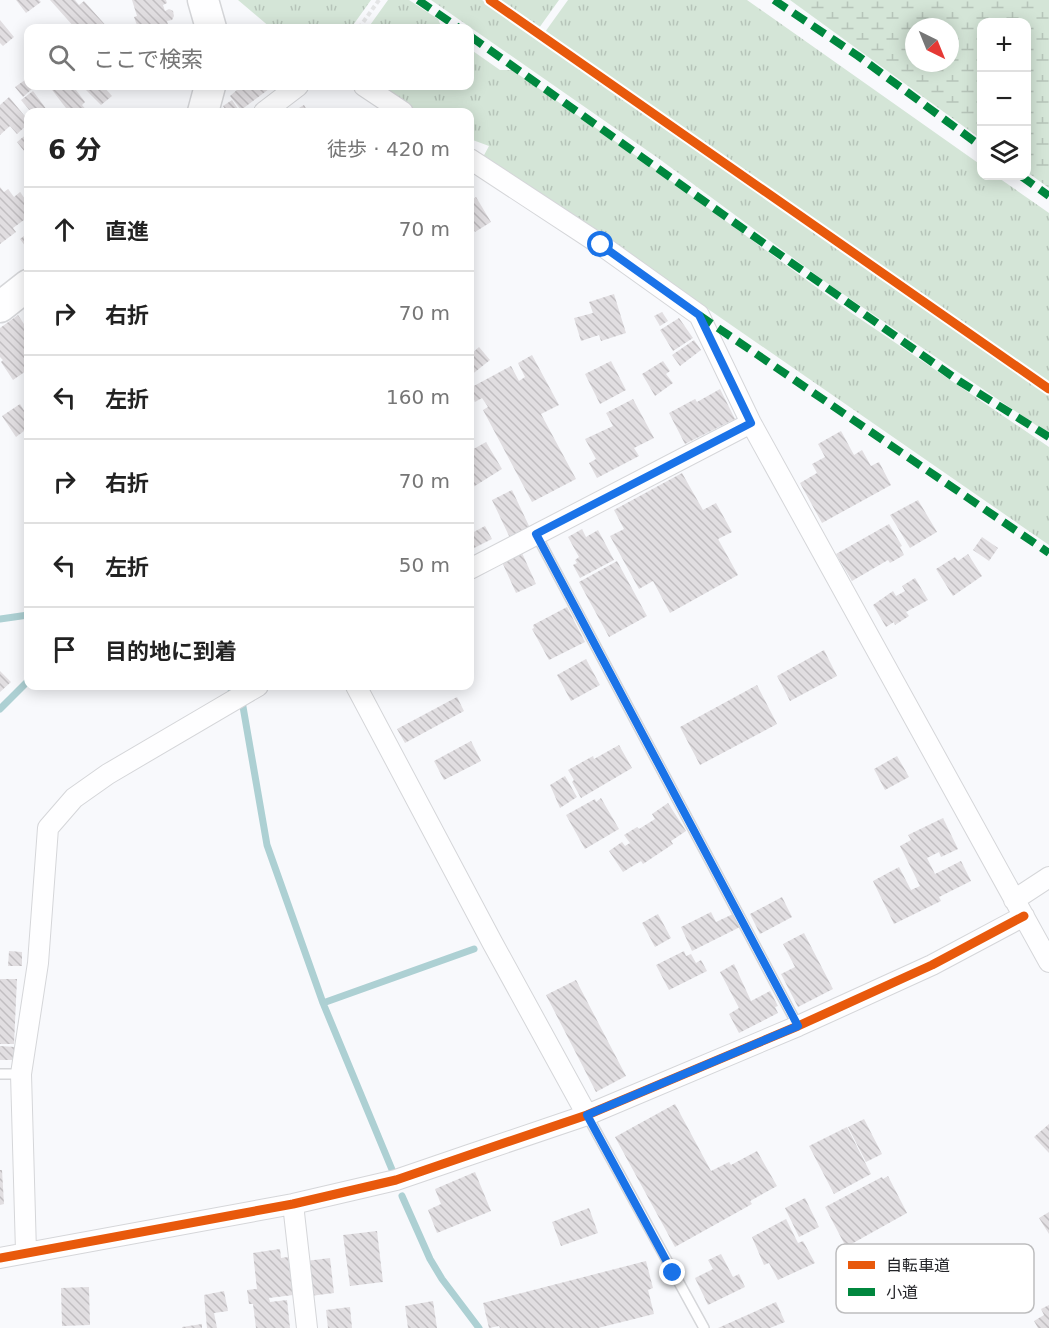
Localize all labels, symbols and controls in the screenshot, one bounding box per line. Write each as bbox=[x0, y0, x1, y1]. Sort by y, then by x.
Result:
north arrow bbox=[905, 18, 959, 72]
map controls bbox=[977, 18, 1031, 180]
button: + bbox=[977, 18, 1031, 72]
search box bbox=[24, 24, 474, 90]
icon: search bbox=[45, 41, 78, 74]
text: ここで検索 bbox=[93, 47, 203, 72]
button: − bbox=[977, 72, 1031, 126]
button: layers bbox=[977, 126, 1031, 180]
text: 6 分 bbox=[48, 135, 101, 165]
text: 徒歩 · 420 m bbox=[327, 137, 450, 161]
icon: ahead bbox=[48, 213, 81, 246]
text: 70 m bbox=[399, 217, 450, 241]
text: 直進 bbox=[105, 219, 149, 244]
route start bbox=[587, 231, 613, 257]
icon: right bbox=[48, 297, 81, 330]
text: 70 m bbox=[399, 301, 450, 325]
text: 右折 bbox=[105, 303, 149, 328]
icon: left bbox=[48, 381, 81, 414]
text: 160 m bbox=[386, 385, 450, 409]
text: 左折 bbox=[105, 387, 149, 412]
icon: right bbox=[48, 465, 81, 498]
text: 70 m bbox=[399, 469, 450, 493]
text: 右折 bbox=[105, 471, 149, 496]
icon: left bbox=[48, 549, 81, 582]
text: 50 m bbox=[399, 553, 450, 577]
text: 左折 bbox=[105, 555, 149, 580]
icon: arrive bbox=[48, 633, 81, 666]
text: 目的地に到着 bbox=[105, 639, 237, 664]
legend bbox=[836, 1244, 1034, 1313]
text: 自転車道 bbox=[886, 1256, 950, 1275]
route end bbox=[659, 1259, 685, 1285]
text: 小道 bbox=[886, 1283, 918, 1302]

